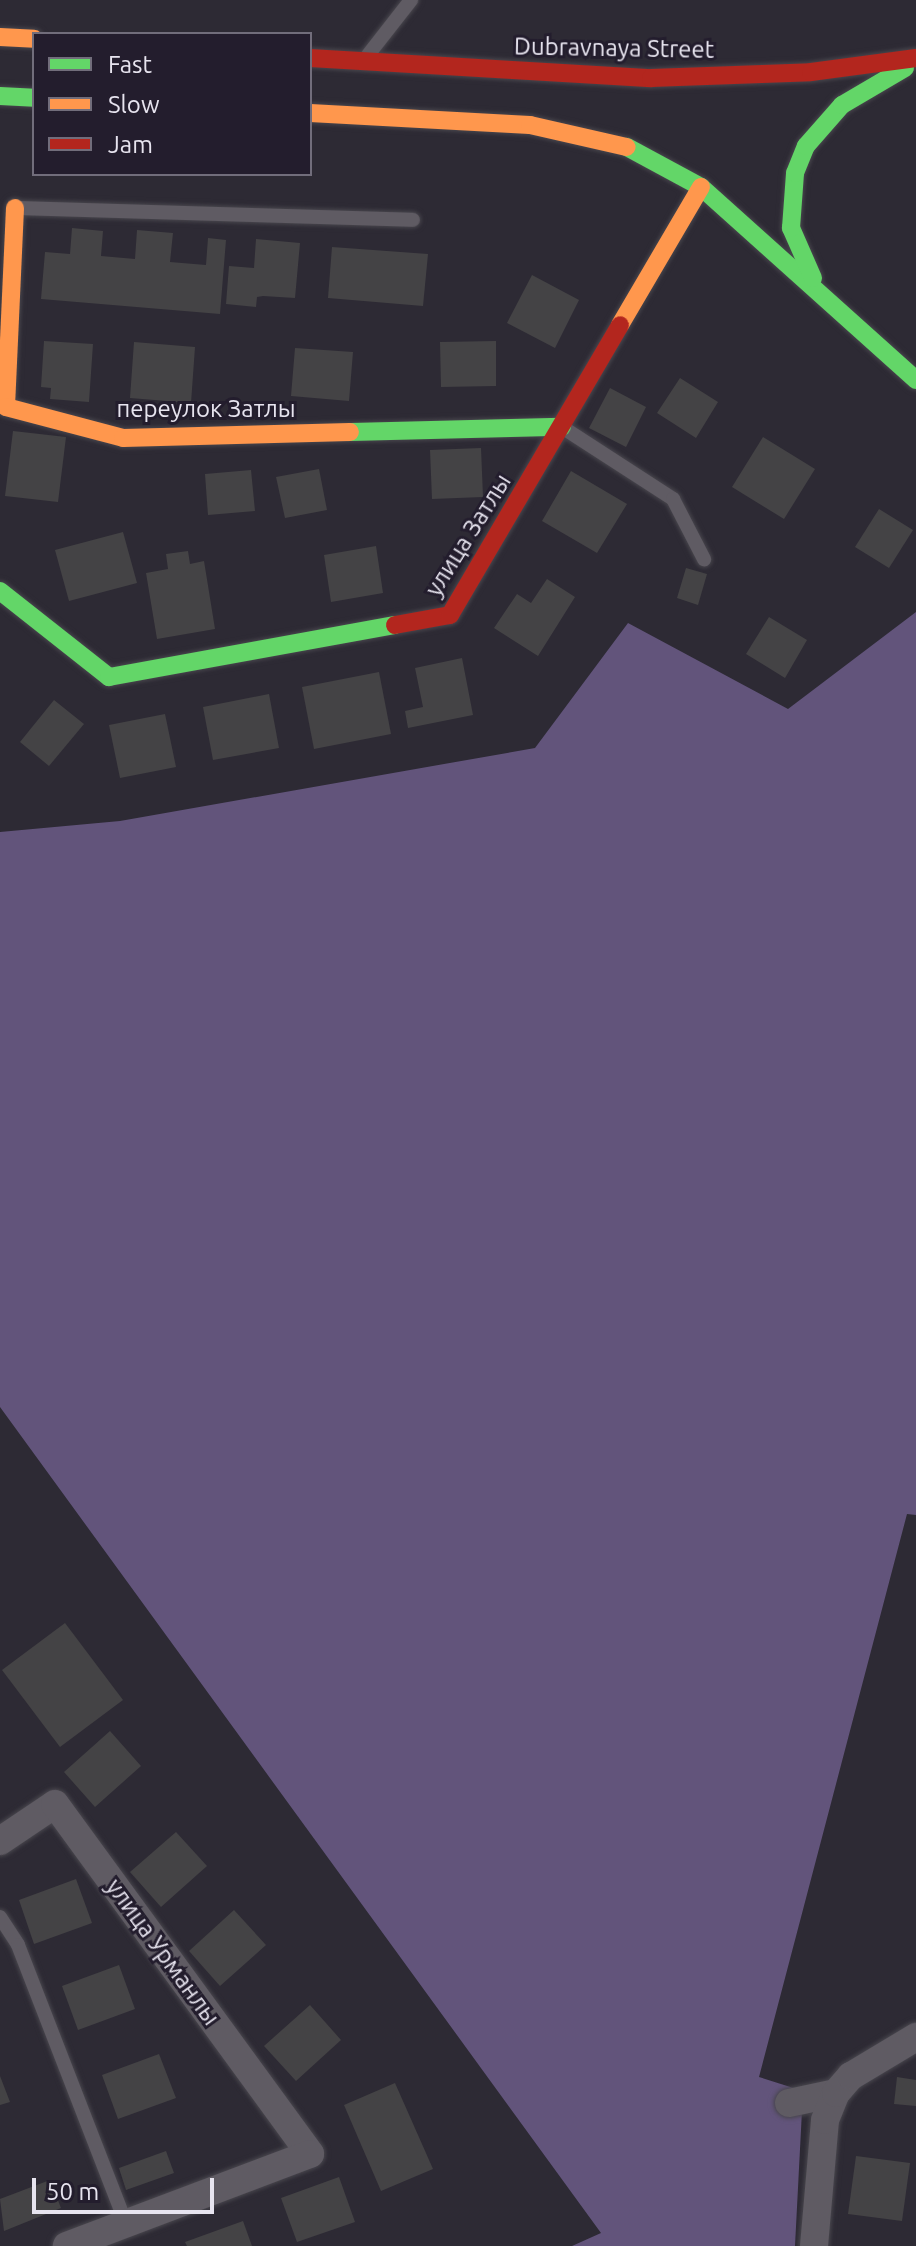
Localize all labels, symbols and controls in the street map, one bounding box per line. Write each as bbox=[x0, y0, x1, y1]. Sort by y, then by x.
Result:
legend bbox=[32, 32, 312, 176]
street label: Dubravnaya Street bbox=[514, 32, 714, 64]
text: Fast bbox=[108, 51, 152, 78]
text: Slow bbox=[108, 91, 160, 118]
text: Jam bbox=[108, 131, 153, 158]
street label: переулок Затлы bbox=[116, 395, 296, 423]
street label: улица Затлы bbox=[419, 468, 517, 602]
street label: улица Урманлы bbox=[100, 1873, 226, 2031]
scale bar bbox=[36, 2162, 218, 2212]
text: 50 m bbox=[46, 2178, 99, 2205]

